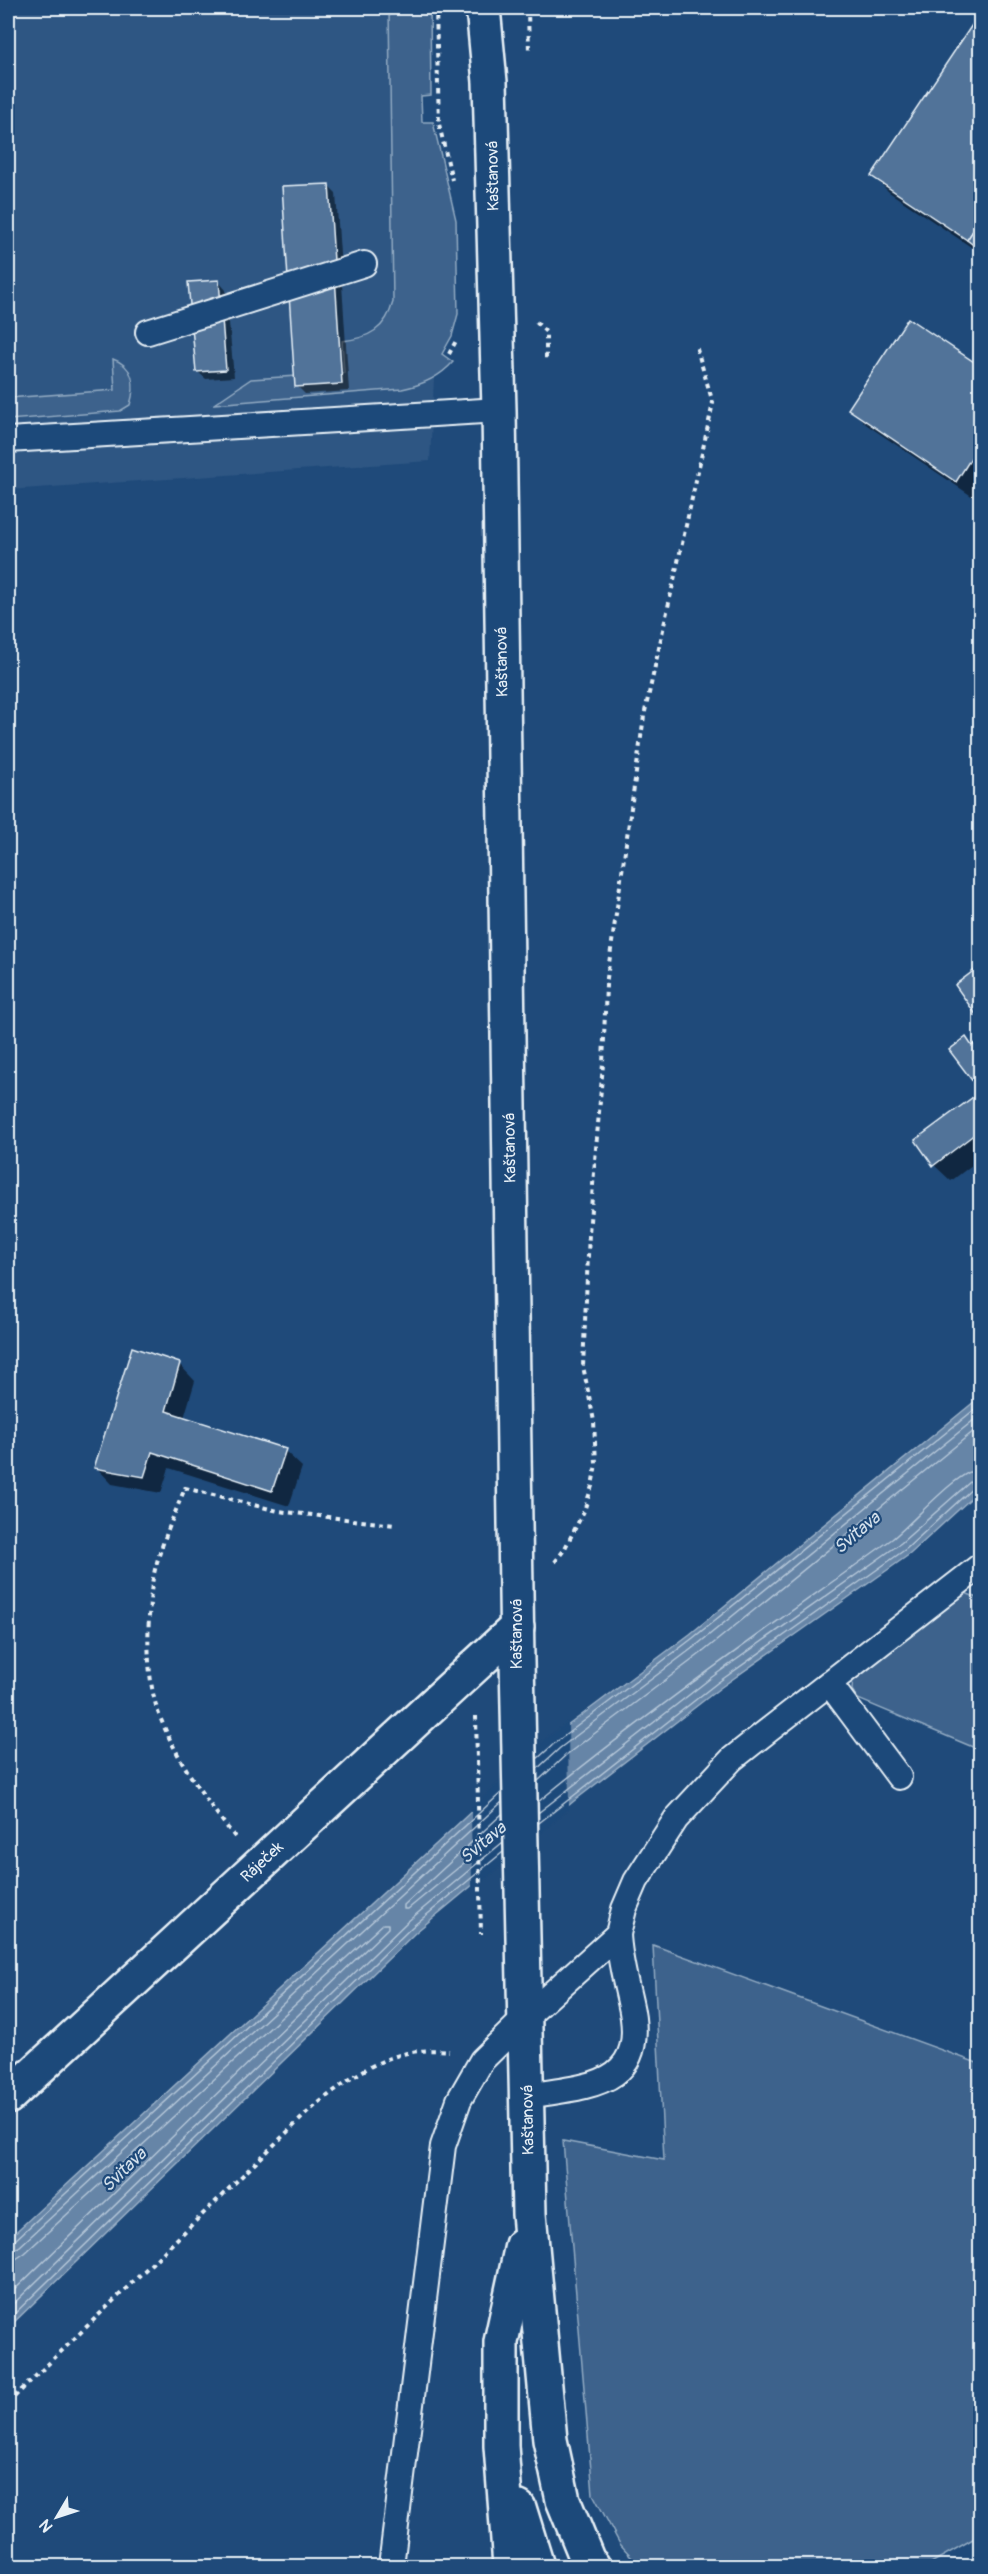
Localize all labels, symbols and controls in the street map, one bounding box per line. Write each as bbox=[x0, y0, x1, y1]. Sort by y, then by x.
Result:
street label: Kaštanová bbox=[482, 141, 504, 211]
street label: Kaštanová bbox=[491, 627, 513, 697]
street label: Kaštanová bbox=[499, 1113, 521, 1183]
water label: Svitava bbox=[829, 1506, 886, 1559]
street label: Kaštanová bbox=[507, 1599, 527, 1669]
water label: Svitava bbox=[455, 1816, 512, 1869]
street label: Ráječek bbox=[236, 1837, 288, 1887]
street label: Kaštanová bbox=[517, 2085, 539, 2155]
water label: Svitava bbox=[97, 2142, 153, 2197]
north arrow bbox=[27, 2487, 87, 2547]
text: N bbox=[35, 2515, 57, 2536]

